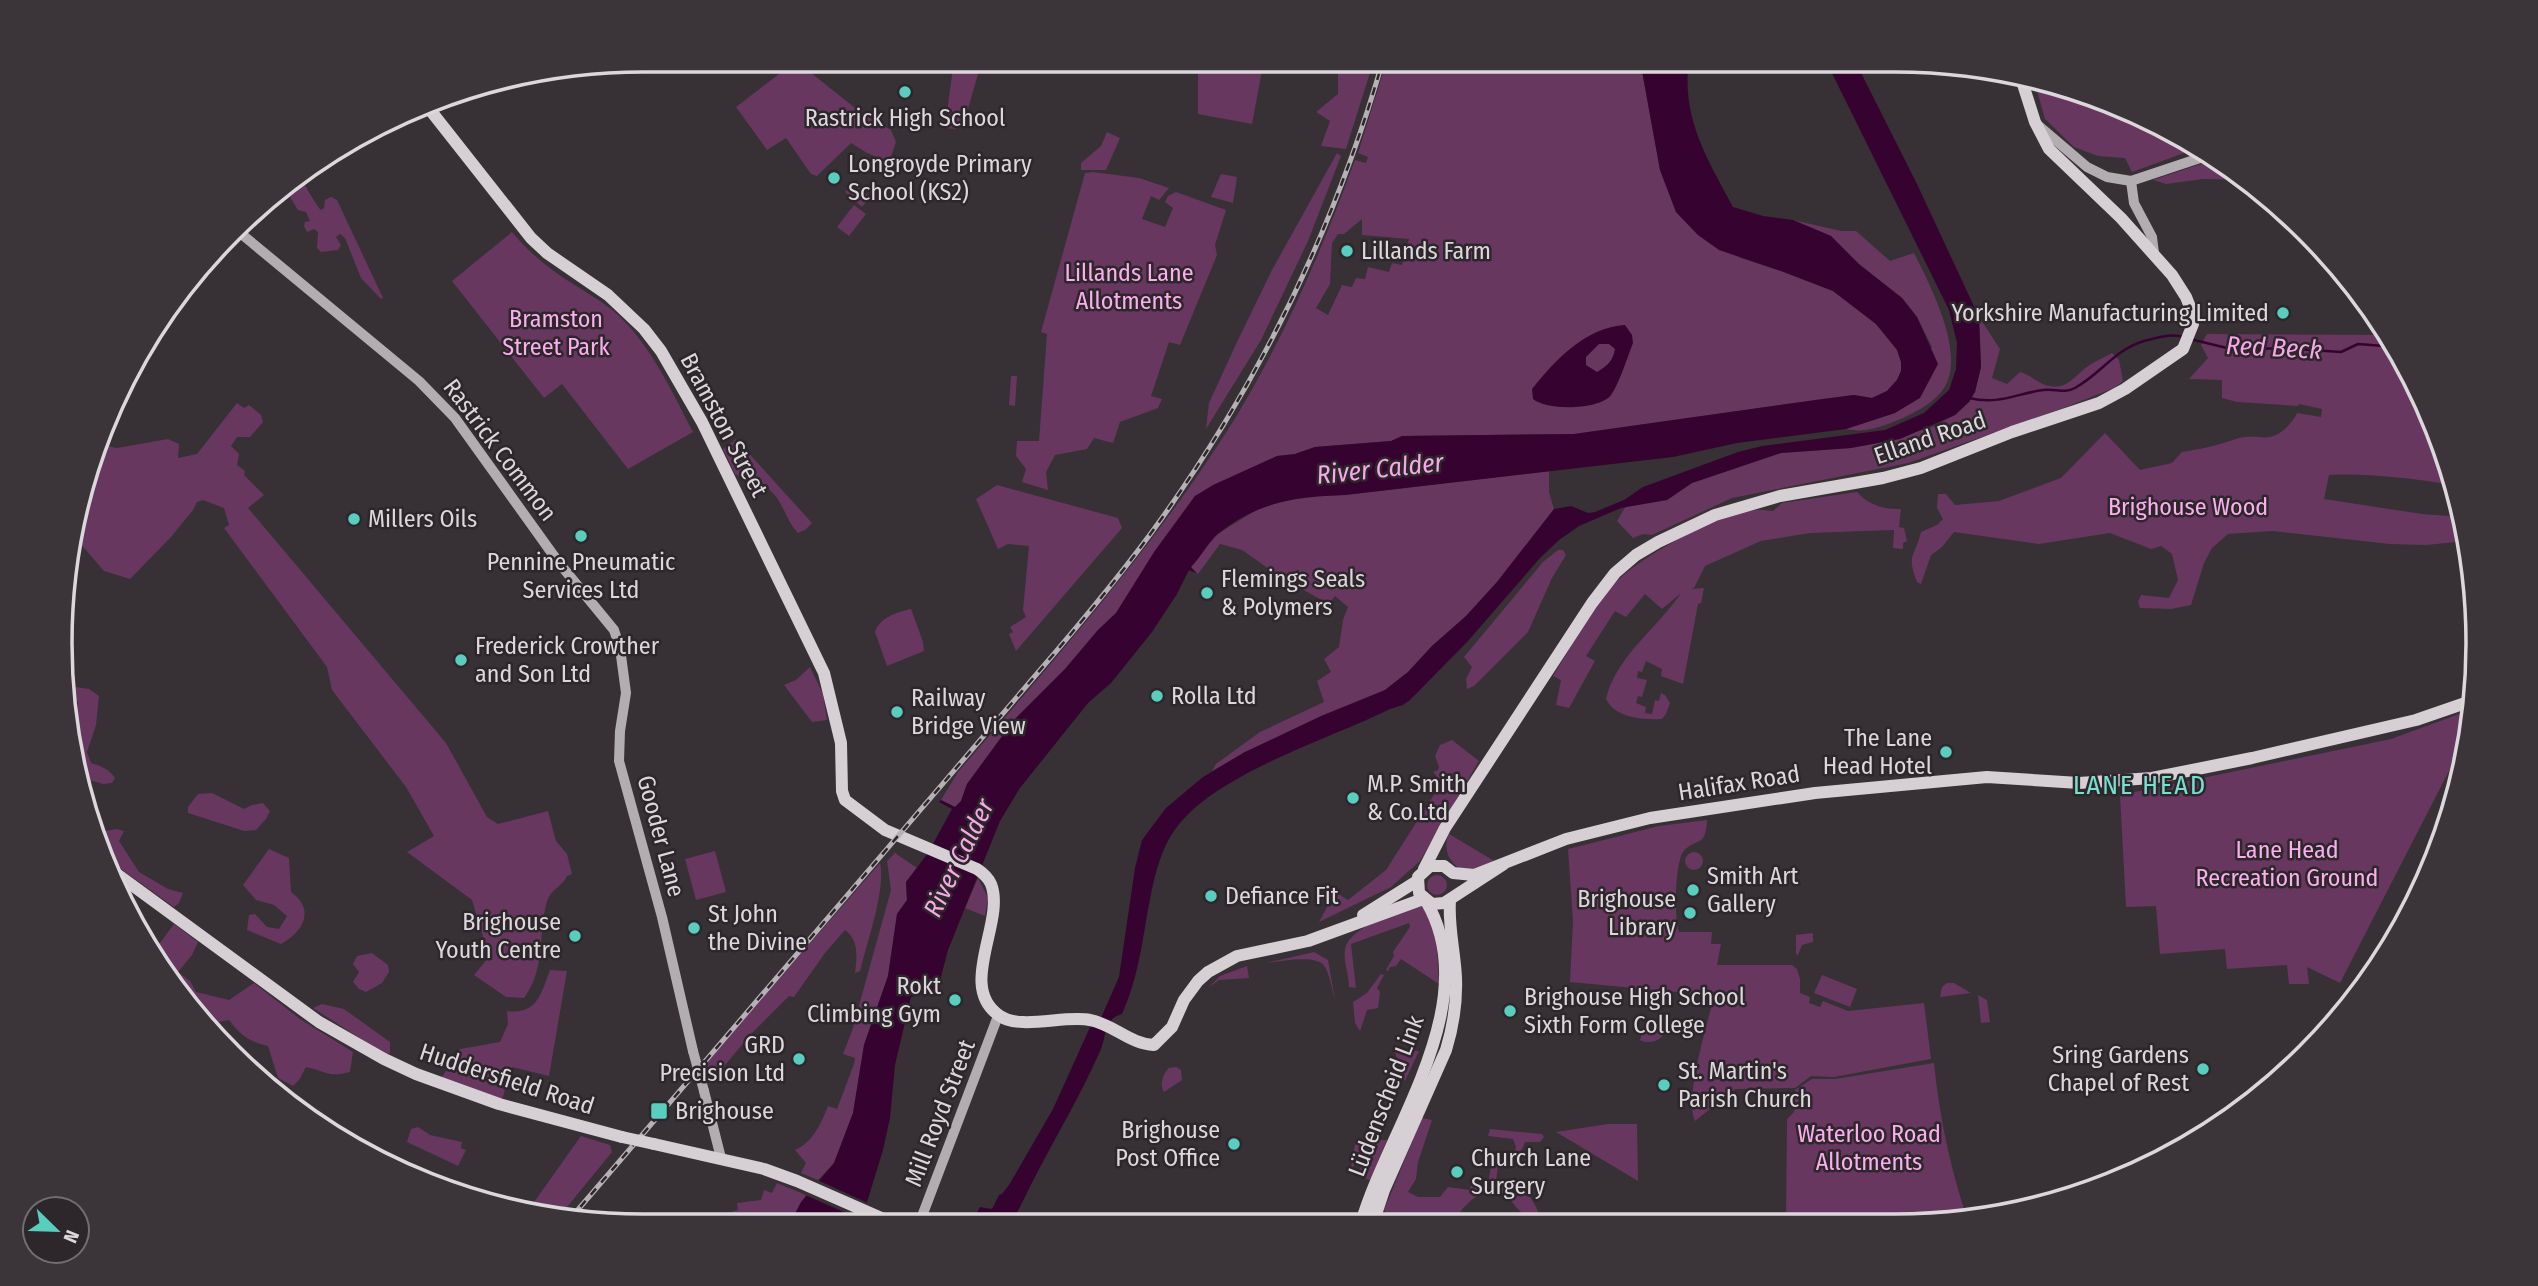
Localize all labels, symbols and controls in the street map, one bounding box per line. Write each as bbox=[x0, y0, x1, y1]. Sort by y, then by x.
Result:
marker: Rastrick High School bbox=[897, 84, 913, 100]
place label: Rastrick High School bbox=[805, 104, 1005, 132]
place label: Longroyde Primary School (KS2) bbox=[848, 150, 1032, 206]
marker: Longroyde Primary School (KS2) bbox=[826, 170, 842, 186]
place label: Lillands Farm bbox=[1361, 237, 1491, 265]
marker: Lillands Farm bbox=[1339, 243, 1355, 259]
park label: Lillands Lane Allotments bbox=[1064, 259, 1194, 315]
place label: Yorkshire Manufacturing Limited bbox=[1952, 299, 2269, 327]
park label: Bramston Street Park bbox=[502, 305, 610, 361]
marker: Yorkshire Manufacturing Limited bbox=[2275, 305, 2291, 321]
water label: Red Beck bbox=[2225, 330, 2323, 366]
street label: Bramston Street bbox=[674, 348, 774, 502]
street label: Rastrick Common bbox=[437, 373, 563, 527]
street label: Elland Road bbox=[1870, 406, 1990, 470]
water label: River Calder bbox=[1315, 447, 1446, 491]
park label: Brighouse Wood bbox=[2108, 493, 2268, 521]
place label: Millers Oils bbox=[368, 505, 477, 533]
marker: Millers Oils bbox=[346, 511, 362, 527]
marker: Pennine Pneumatic Services Ltd bbox=[573, 528, 589, 544]
place label: Pennine Pneumatic Services Ltd bbox=[487, 548, 675, 604]
place label: Flemings Seals & Polymers bbox=[1221, 565, 1365, 621]
marker: Flemings Seals & Polymers bbox=[1199, 585, 1215, 601]
place label: Frederick Crowther and Son Ltd bbox=[475, 632, 660, 688]
marker: Frederick Crowther and Son Ltd bbox=[453, 652, 469, 668]
place label: Rolla Ltd bbox=[1171, 682, 1257, 710]
place label: Railway Bridge View bbox=[911, 684, 1026, 740]
marker: Rolla Ltd bbox=[1149, 688, 1165, 704]
marker: Railway Bridge View bbox=[889, 704, 905, 720]
place label: The Lane Head Hotel bbox=[1823, 724, 1932, 780]
marker: The Lane Head Hotel bbox=[1938, 744, 1954, 760]
street label: Halifax Road bbox=[1676, 760, 1802, 806]
place label: M.P. Smith & Co.Ltd bbox=[1367, 770, 1466, 826]
district label: LANE HEAD bbox=[2073, 770, 2207, 801]
street label: Gooder Lane bbox=[631, 772, 691, 900]
marker: M.P. Smith & Co.Ltd bbox=[1345, 790, 1361, 806]
water label: River Calder bbox=[917, 793, 1001, 922]
park label: Lane Head Recreation Ground bbox=[2196, 836, 2378, 892]
place label: Smith Art Gallery bbox=[1707, 862, 1799, 918]
place label: Defiance Fit bbox=[1225, 882, 1339, 910]
marker: Smith Art Gallery bbox=[1685, 882, 1701, 898]
place label: Brighouse Library bbox=[1577, 885, 1676, 941]
marker: Defiance Fit bbox=[1203, 888, 1219, 904]
place label: St John the Divine bbox=[708, 900, 807, 956]
marker: Brighouse Library bbox=[1682, 905, 1698, 921]
place label: Brighouse Youth Centre bbox=[436, 908, 561, 964]
marker: St John the Divine bbox=[686, 920, 702, 936]
marker: Brighouse Youth Centre bbox=[567, 928, 583, 944]
place label: Rokt Climbing Gym bbox=[807, 972, 941, 1028]
place label: Brighouse High School Sixth Form College bbox=[1524, 983, 1745, 1039]
marker: Rokt Climbing Gym bbox=[947, 992, 963, 1008]
marker: Brighouse High School Sixth Form College bbox=[1502, 1003, 1518, 1019]
street label: Lüdenscheid Link bbox=[1342, 1011, 1430, 1181]
place label: GRD Precision Ltd bbox=[659, 1031, 785, 1087]
street label: Mill Royd Street bbox=[899, 1036, 981, 1190]
street label: Huddersfield Road bbox=[416, 1038, 598, 1120]
place label: Sring Gardens Chapel of Rest bbox=[2048, 1041, 2189, 1097]
marker: GRD Precision Ltd bbox=[791, 1051, 807, 1067]
place label: St. Martin's Parish Church bbox=[1678, 1057, 1812, 1113]
marker: Sring Gardens Chapel of Rest bbox=[2195, 1061, 2211, 1077]
marker: St. Martin's Parish Church bbox=[1656, 1077, 1672, 1093]
place label: Brighouse bbox=[675, 1097, 774, 1125]
marker: Brighouse bbox=[649, 1101, 669, 1121]
place label: Brighouse Post Office bbox=[1115, 1116, 1220, 1172]
park label: Waterloo Road Allotments bbox=[1797, 1120, 1941, 1176]
marker: Brighouse Post Office bbox=[1226, 1136, 1242, 1152]
place label: Church Lane Surgery bbox=[1471, 1144, 1591, 1200]
marker: Church Lane Surgery bbox=[1449, 1164, 1465, 1180]
north arrow bbox=[21, 1195, 91, 1265]
text: N bbox=[58, 1227, 84, 1246]

